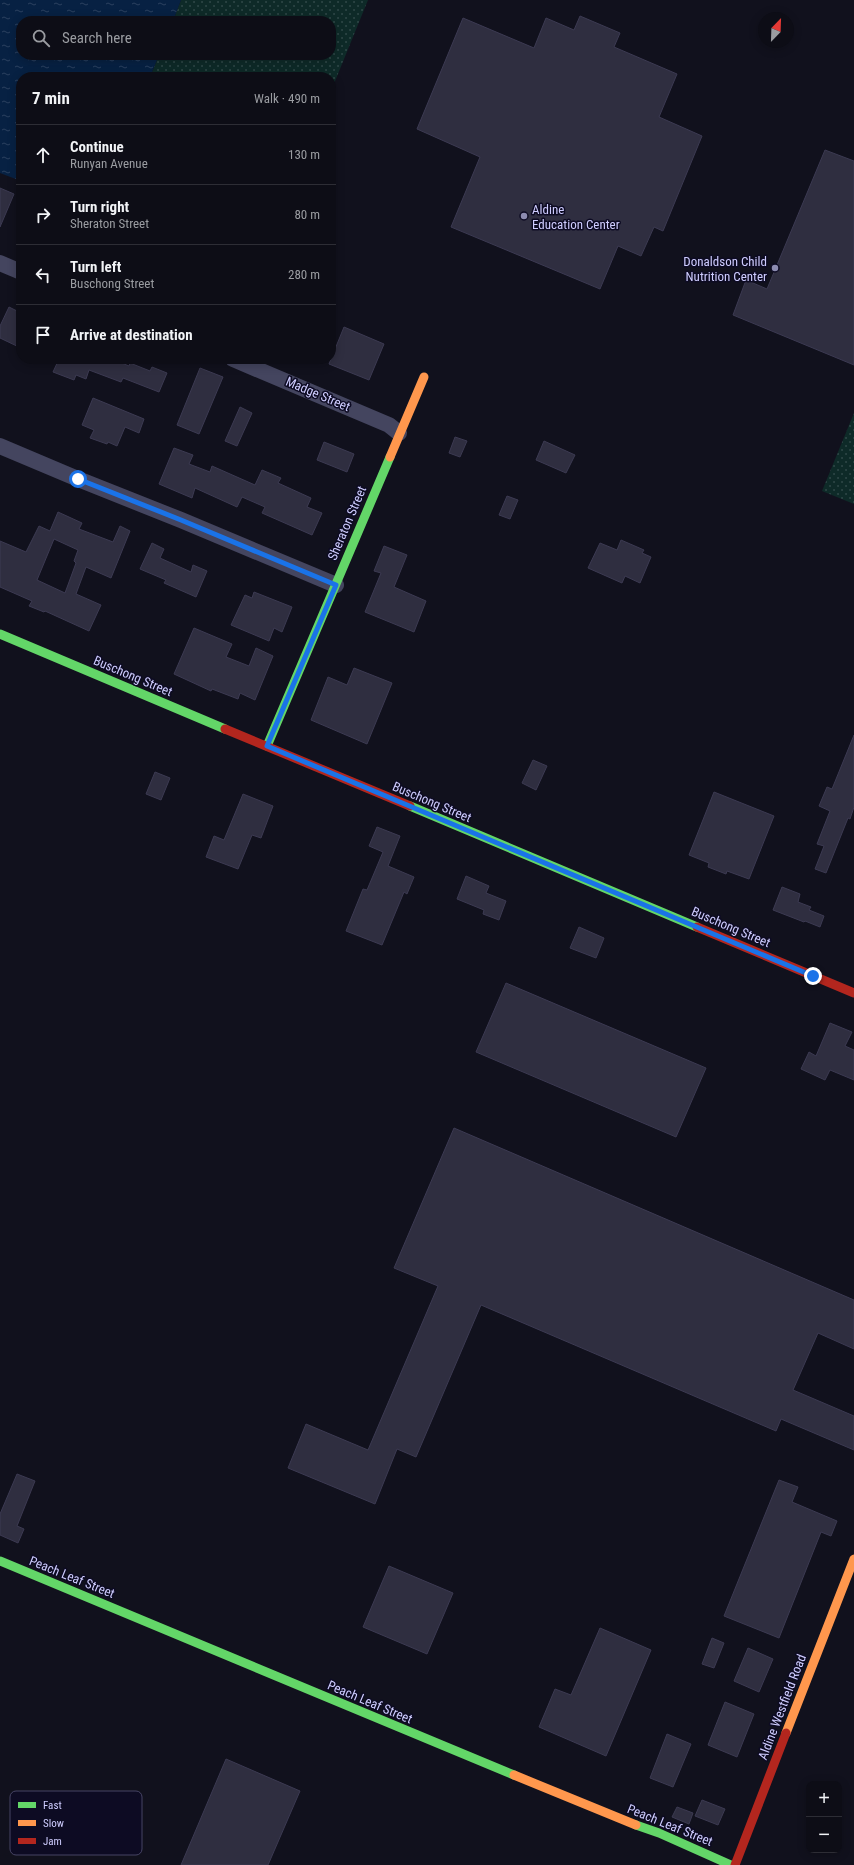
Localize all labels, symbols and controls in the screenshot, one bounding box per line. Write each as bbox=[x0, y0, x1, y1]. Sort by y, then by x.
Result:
north arrow bbox=[758, 12, 794, 48]
search box bbox=[16, 16, 336, 60]
icon: search bbox=[30, 27, 52, 49]
text: Search here bbox=[62, 29, 132, 47]
text: 7 min bbox=[32, 88, 70, 108]
text: Walk · 490 m bbox=[254, 91, 320, 106]
text: Continue bbox=[70, 138, 124, 156]
icon: ahead bbox=[32, 144, 54, 166]
text: 130 m bbox=[288, 147, 320, 162]
text: Runyan Avenue bbox=[70, 156, 148, 171]
text: Turn right bbox=[70, 198, 129, 216]
place label: Aldine Education Center bbox=[532, 202, 620, 232]
icon: right bbox=[32, 204, 54, 226]
text: 80 m bbox=[294, 207, 320, 222]
marker: Aldine Education Center bbox=[519, 211, 529, 221]
text: Sheraton Street bbox=[70, 216, 149, 231]
place label: Donaldson Child Nutrition Center bbox=[683, 254, 767, 284]
text: Turn left bbox=[70, 258, 121, 276]
marker: Donaldson Child Nutrition Center bbox=[770, 263, 780, 273]
icon: left bbox=[32, 264, 54, 286]
text: 280 m bbox=[288, 267, 320, 282]
text: Buschong Street bbox=[70, 276, 154, 291]
icon: arrive bbox=[32, 324, 54, 346]
text: Arrive at destination bbox=[70, 326, 193, 344]
street label: Madge Street bbox=[284, 374, 353, 414]
route start bbox=[69, 470, 87, 488]
street label: Sheraton Street bbox=[325, 484, 369, 562]
street label: Buschong Street bbox=[91, 653, 175, 699]
street label: Buschong Street bbox=[390, 779, 474, 825]
street label: Buschong Street bbox=[689, 904, 773, 950]
route end bbox=[804, 967, 822, 985]
street label: Peach Leaf Street bbox=[27, 1553, 117, 1601]
street label: Aldine Westfield Road bbox=[755, 1652, 809, 1762]
street label: Peach Leaf Street bbox=[325, 1677, 415, 1727]
map controls bbox=[806, 1781, 842, 1853]
button: + bbox=[806, 1781, 842, 1817]
legend bbox=[10, 1791, 142, 1855]
text: Fast bbox=[43, 1799, 62, 1812]
street label: Peach Leaf Street bbox=[625, 1801, 715, 1849]
text: Slow bbox=[43, 1817, 64, 1830]
button: − bbox=[806, 1817, 842, 1853]
text: Jam bbox=[43, 1835, 62, 1848]

